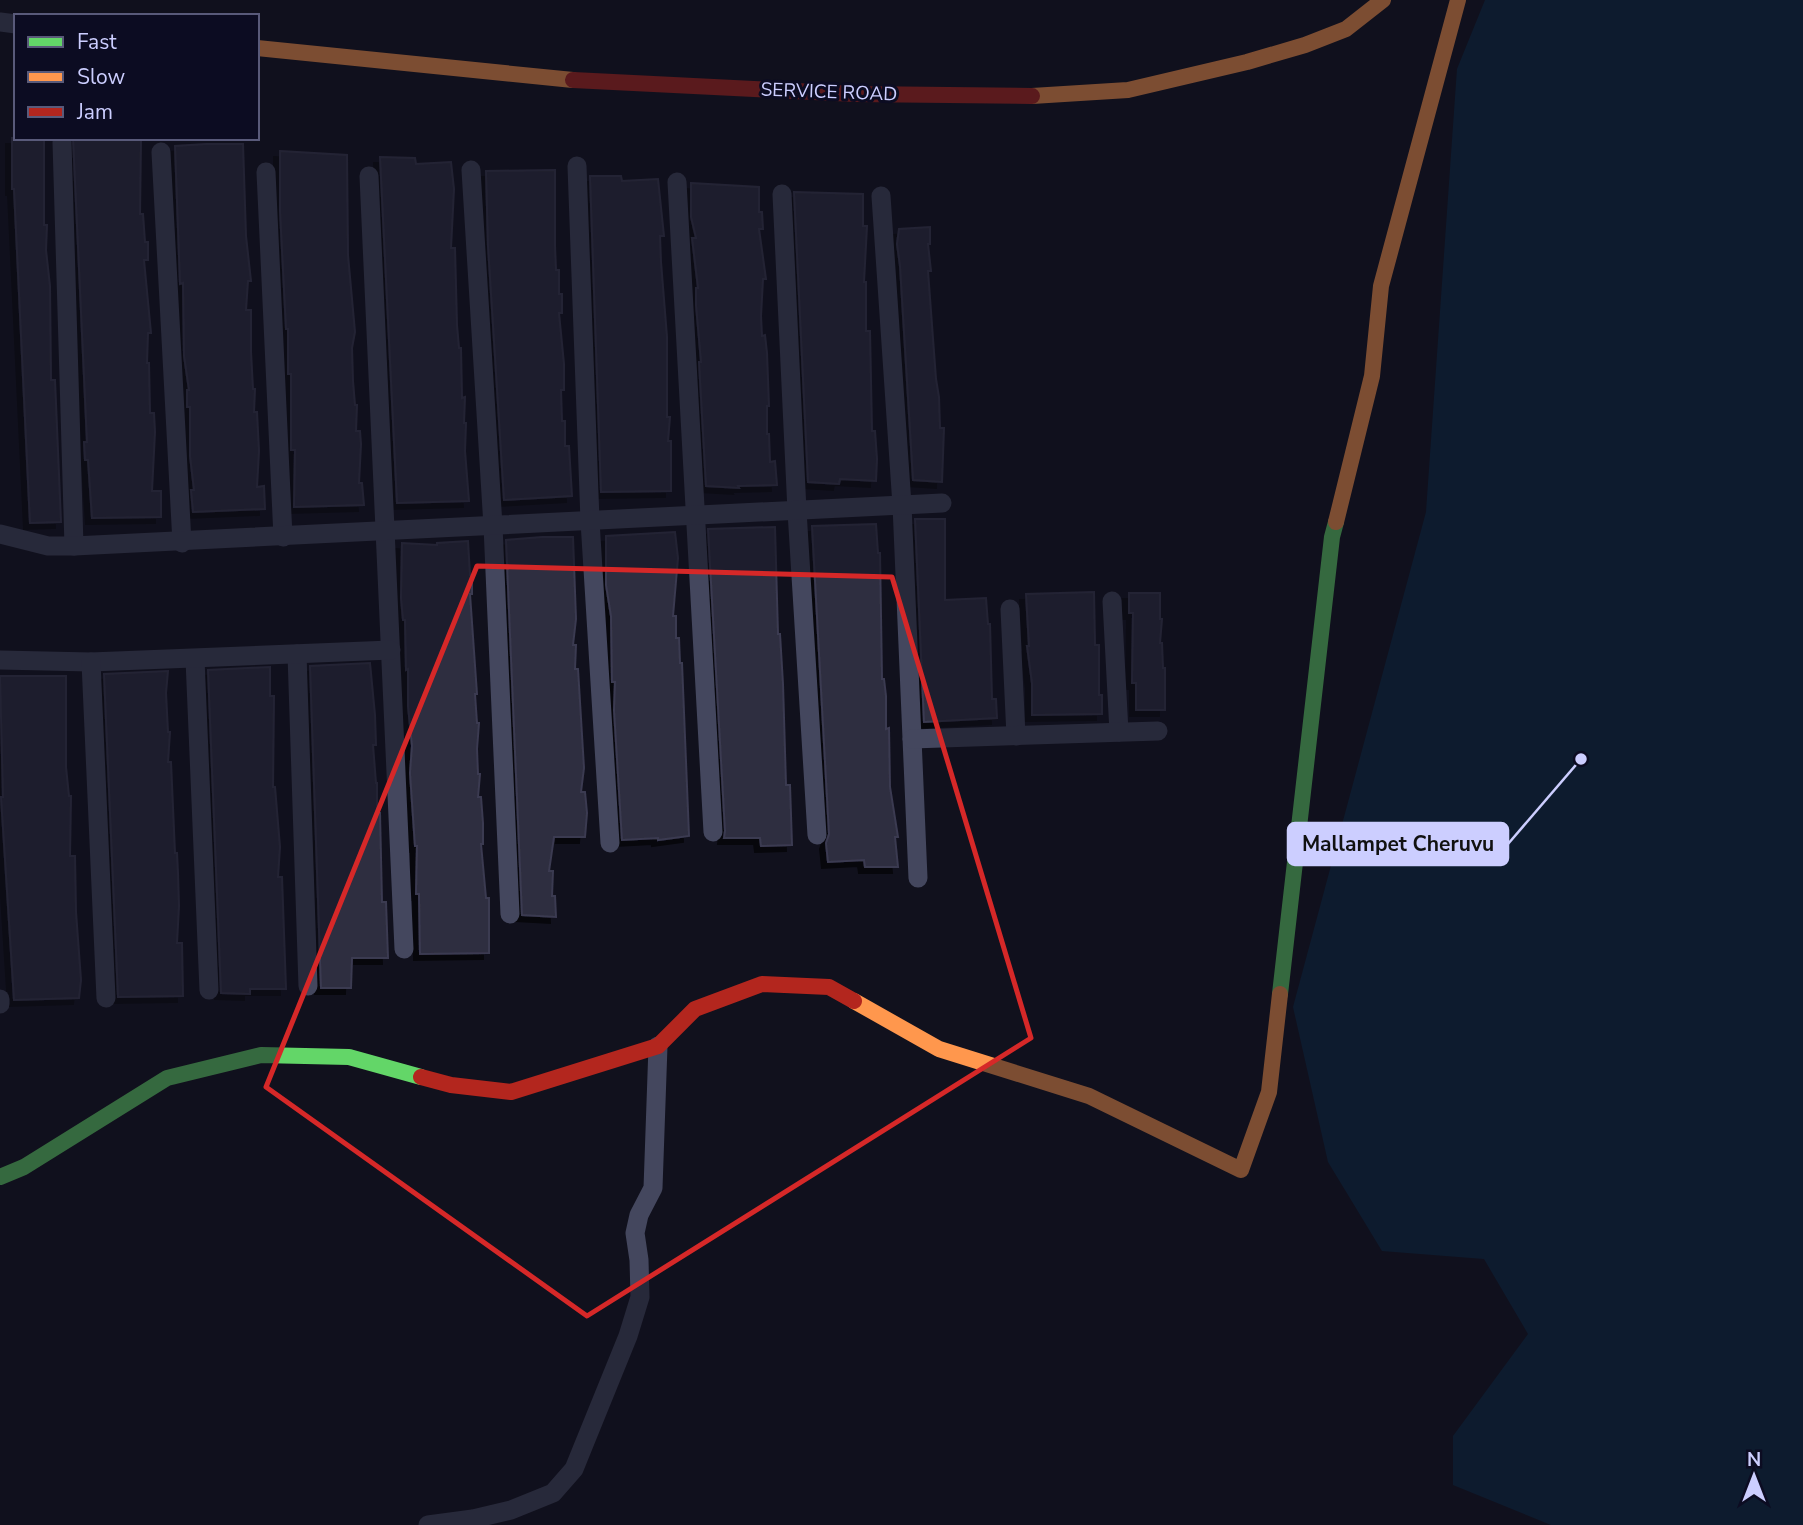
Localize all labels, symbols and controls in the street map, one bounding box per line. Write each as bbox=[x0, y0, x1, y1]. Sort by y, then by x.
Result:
legend bbox=[14, 14, 259, 140]
text: Fast bbox=[77, 28, 117, 56]
text: Slow bbox=[77, 63, 126, 91]
street label: SERVICE ROAD bbox=[760, 77, 898, 107]
text: Jam bbox=[76, 98, 113, 126]
callout: Mallampet Cheruvu bbox=[1288, 823, 1508, 865]
text: Mallampet Cheruvu bbox=[1302, 830, 1494, 858]
north arrow bbox=[1719, 1441, 1789, 1511]
text: N bbox=[1747, 1447, 1761, 1473]

